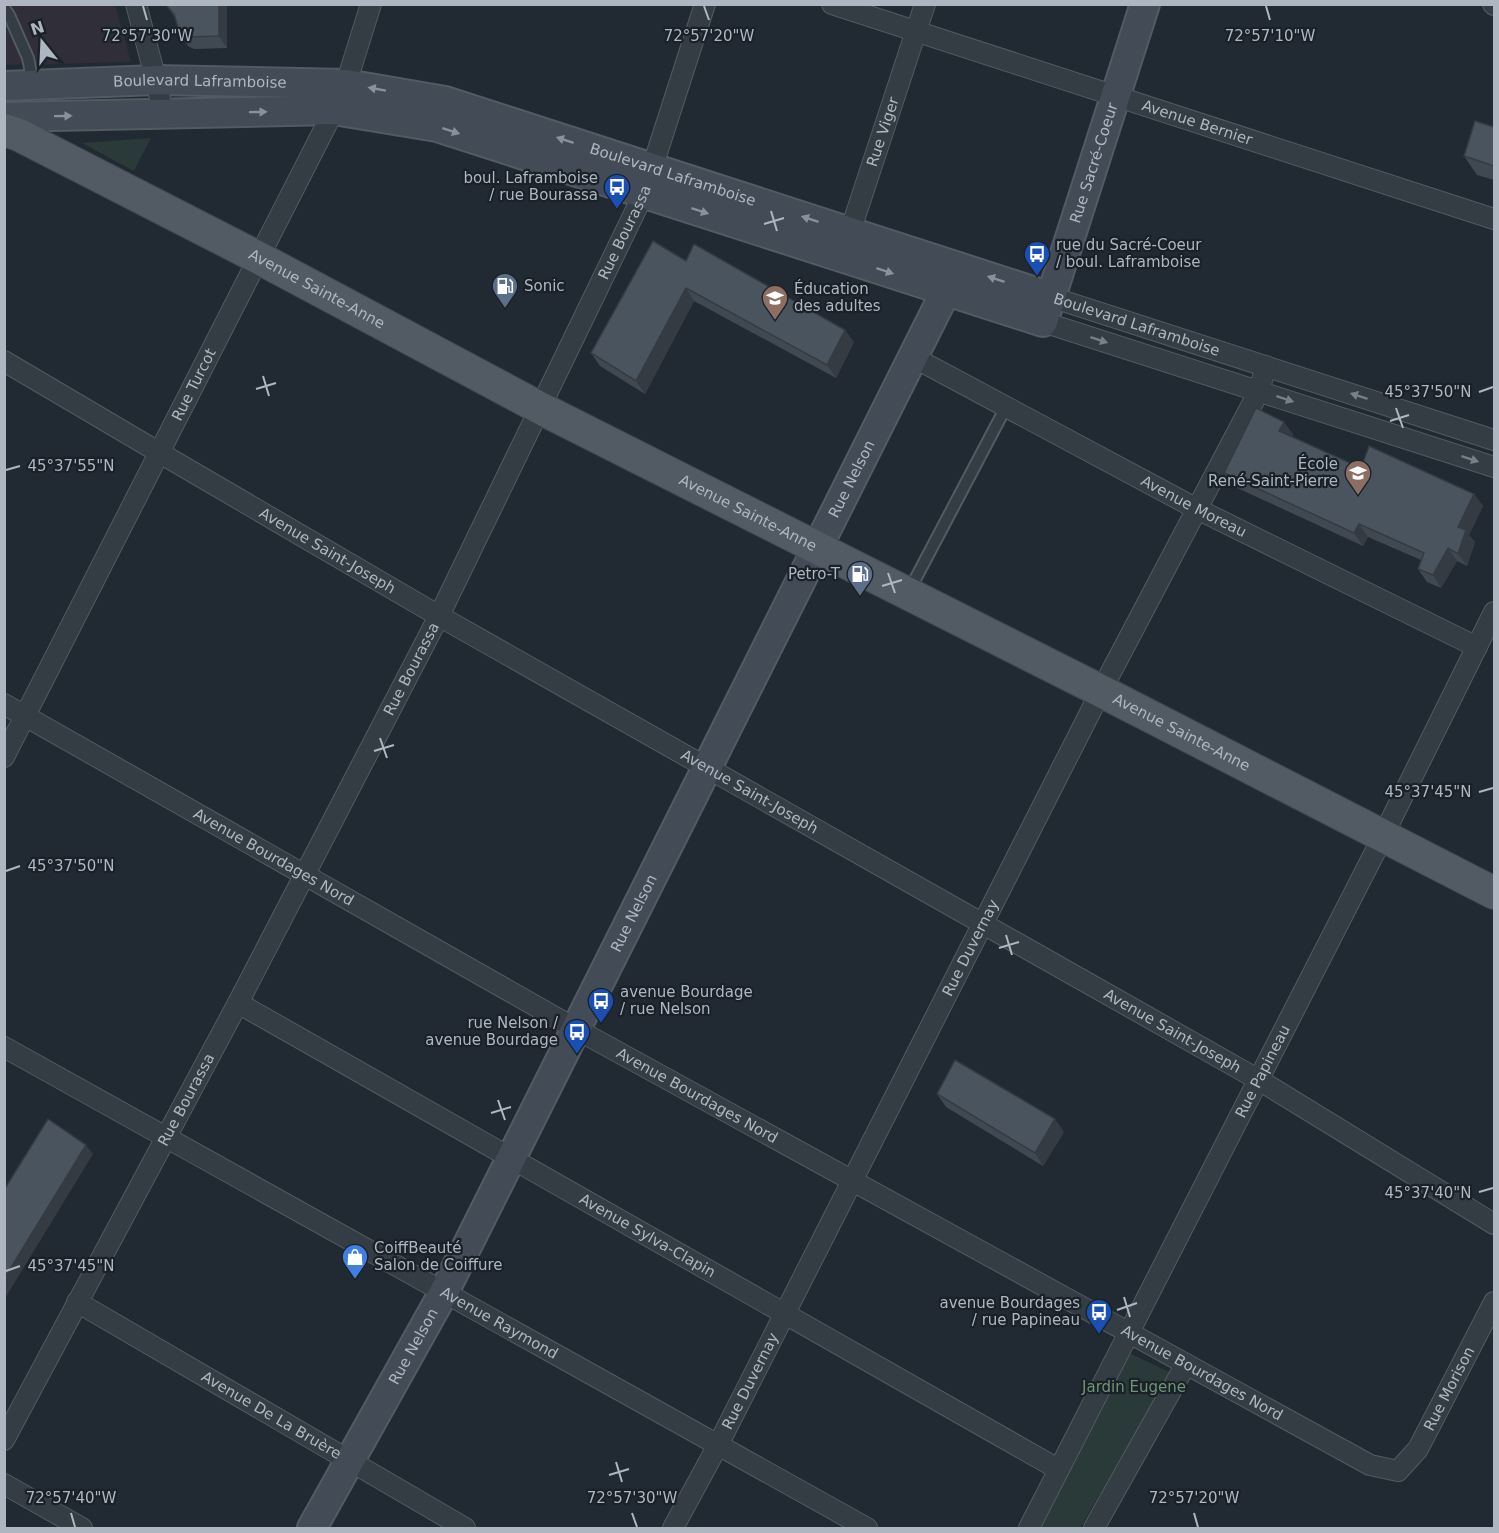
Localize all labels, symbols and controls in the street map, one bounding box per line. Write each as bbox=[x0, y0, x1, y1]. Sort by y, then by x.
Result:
north arrow bbox=[12, 12, 72, 72]
text: N bbox=[28, 17, 47, 39]
text: 72°57'30"W bbox=[102, 27, 192, 45]
text: 72°57'20"W bbox=[664, 27, 754, 45]
text: 72°57'10"W bbox=[1225, 27, 1315, 45]
street label: Boulevard Laframboise bbox=[113, 71, 287, 92]
one-way arrow bbox=[367, 84, 386, 93]
street label: Rue Viger bbox=[863, 94, 903, 169]
street label: Avenue Bernier bbox=[1140, 96, 1256, 149]
street label: Rue Sacré-Coeur bbox=[1066, 100, 1122, 225]
one-way arrow bbox=[248, 107, 267, 116]
one-way arrow bbox=[53, 111, 72, 121]
one-way arrow bbox=[442, 127, 460, 137]
one-way arrow bbox=[556, 135, 574, 144]
street label: Boulevard Laframboise bbox=[587, 139, 758, 210]
place label: boul. Laframboise / rue Bourassa bbox=[463, 169, 598, 204]
bus stop icon: boul. Laframboise / rue Bourassa bbox=[602, 172, 632, 210]
street label: Rue Bourassa bbox=[594, 183, 655, 283]
one-way arrow bbox=[691, 207, 709, 217]
one-way arrow bbox=[801, 214, 819, 223]
place label: rue du Sacré-Coeur / boul. Laframboise bbox=[1056, 236, 1202, 271]
bus stop icon: rue du Sacré-Coeur / boul. Laframboise bbox=[1022, 239, 1052, 277]
street label: Avenue Sainte-Anne bbox=[246, 245, 388, 333]
one-way arrow bbox=[876, 267, 894, 276]
fuel station icon: Sonic bbox=[490, 271, 520, 309]
one-way arrow bbox=[987, 274, 1005, 283]
place label: Sonic bbox=[524, 277, 565, 295]
place label: Éducation des adultes bbox=[794, 279, 881, 315]
school or university icon: Éducation des adultes bbox=[760, 283, 790, 321]
street label: Boulevard Laframboise bbox=[1051, 289, 1222, 360]
one-way arrow bbox=[1090, 335, 1108, 345]
street label: Rue Turcot bbox=[168, 345, 220, 424]
text: 45°37'50"N bbox=[1384, 383, 1472, 401]
one-way arrow bbox=[1350, 391, 1368, 401]
one-way arrow bbox=[1276, 395, 1294, 404]
street label: Rue Nelson bbox=[825, 437, 879, 521]
place label: École René-Saint-Pierre bbox=[1208, 454, 1338, 490]
one-way arrow bbox=[1461, 455, 1479, 464]
text: 45°37'55"N bbox=[27, 457, 115, 475]
school or university icon: École René-Saint-Pierre bbox=[1343, 458, 1373, 496]
street label: Avenue Sainte-Anne bbox=[676, 471, 820, 555]
street label: Avenue Moreau bbox=[1138, 472, 1250, 541]
street label: Avenue Saint-Joseph bbox=[256, 504, 399, 598]
fuel station icon: Petro-T bbox=[845, 559, 875, 597]
place label: Petro-T bbox=[788, 565, 841, 583]
street label: Rue Bourassa bbox=[380, 619, 443, 719]
street label: Avenue Sainte-Anne bbox=[1110, 690, 1253, 775]
street label: Avenue Saint-Joseph bbox=[678, 746, 821, 838]
text: 45°37'45"N bbox=[1384, 783, 1472, 801]
street label: Avenue Bourdages Nord bbox=[190, 805, 357, 910]
text: 45°37'50"N bbox=[27, 857, 115, 875]
street label: Rue Nelson bbox=[607, 872, 661, 955]
street label: Rue Duvernay bbox=[938, 896, 1003, 999]
place label: avenue Bourdage / rue Nelson bbox=[620, 983, 753, 1018]
street label: Avenue Saint-Joseph bbox=[1101, 985, 1244, 1077]
bus stop icon: avenue Bourdage / rue Nelson bbox=[586, 986, 616, 1024]
place label: rue Nelson / avenue Bourdage bbox=[425, 1014, 559, 1049]
bus stop icon: rue Nelson / avenue Bourdage bbox=[562, 1017, 592, 1055]
street label: Rue Papineau bbox=[1231, 1022, 1294, 1121]
street label: Avenue Bourdages Nord bbox=[613, 1044, 781, 1147]
street label: Rue Bourassa bbox=[154, 1050, 218, 1149]
text: 45°37'40"N bbox=[1384, 1184, 1472, 1202]
street label: Avenue Sylva-Clapin bbox=[576, 1190, 719, 1282]
place label: CoiffBeauté Salon de Coiffure bbox=[374, 1239, 503, 1274]
shop icon: CoiffBeauté Salon de Coiffure bbox=[340, 1242, 370, 1280]
text: 45°37'45"N bbox=[27, 1257, 115, 1275]
street label: Avenue Raymond bbox=[437, 1283, 561, 1363]
place label: avenue Bourdages / rue Papineau bbox=[940, 1294, 1080, 1329]
bus stop icon: avenue Bourdages / rue Papineau bbox=[1084, 1297, 1114, 1335]
street label: Rue Nelson bbox=[385, 1305, 442, 1388]
street label: Avenue Bourdages Nord bbox=[1118, 1321, 1286, 1424]
street label: Rue Duvernay bbox=[718, 1330, 782, 1433]
street label: Rue Morison bbox=[1420, 1344, 1478, 1434]
street label: Avenue De La Bruère bbox=[198, 1368, 345, 1463]
park label: Jardin Eugene bbox=[1081, 1378, 1186, 1396]
text: 72°57'40"W bbox=[26, 1489, 116, 1507]
text: 72°57'30"W bbox=[587, 1489, 677, 1507]
text: 72°57'20"W bbox=[1149, 1489, 1239, 1507]

